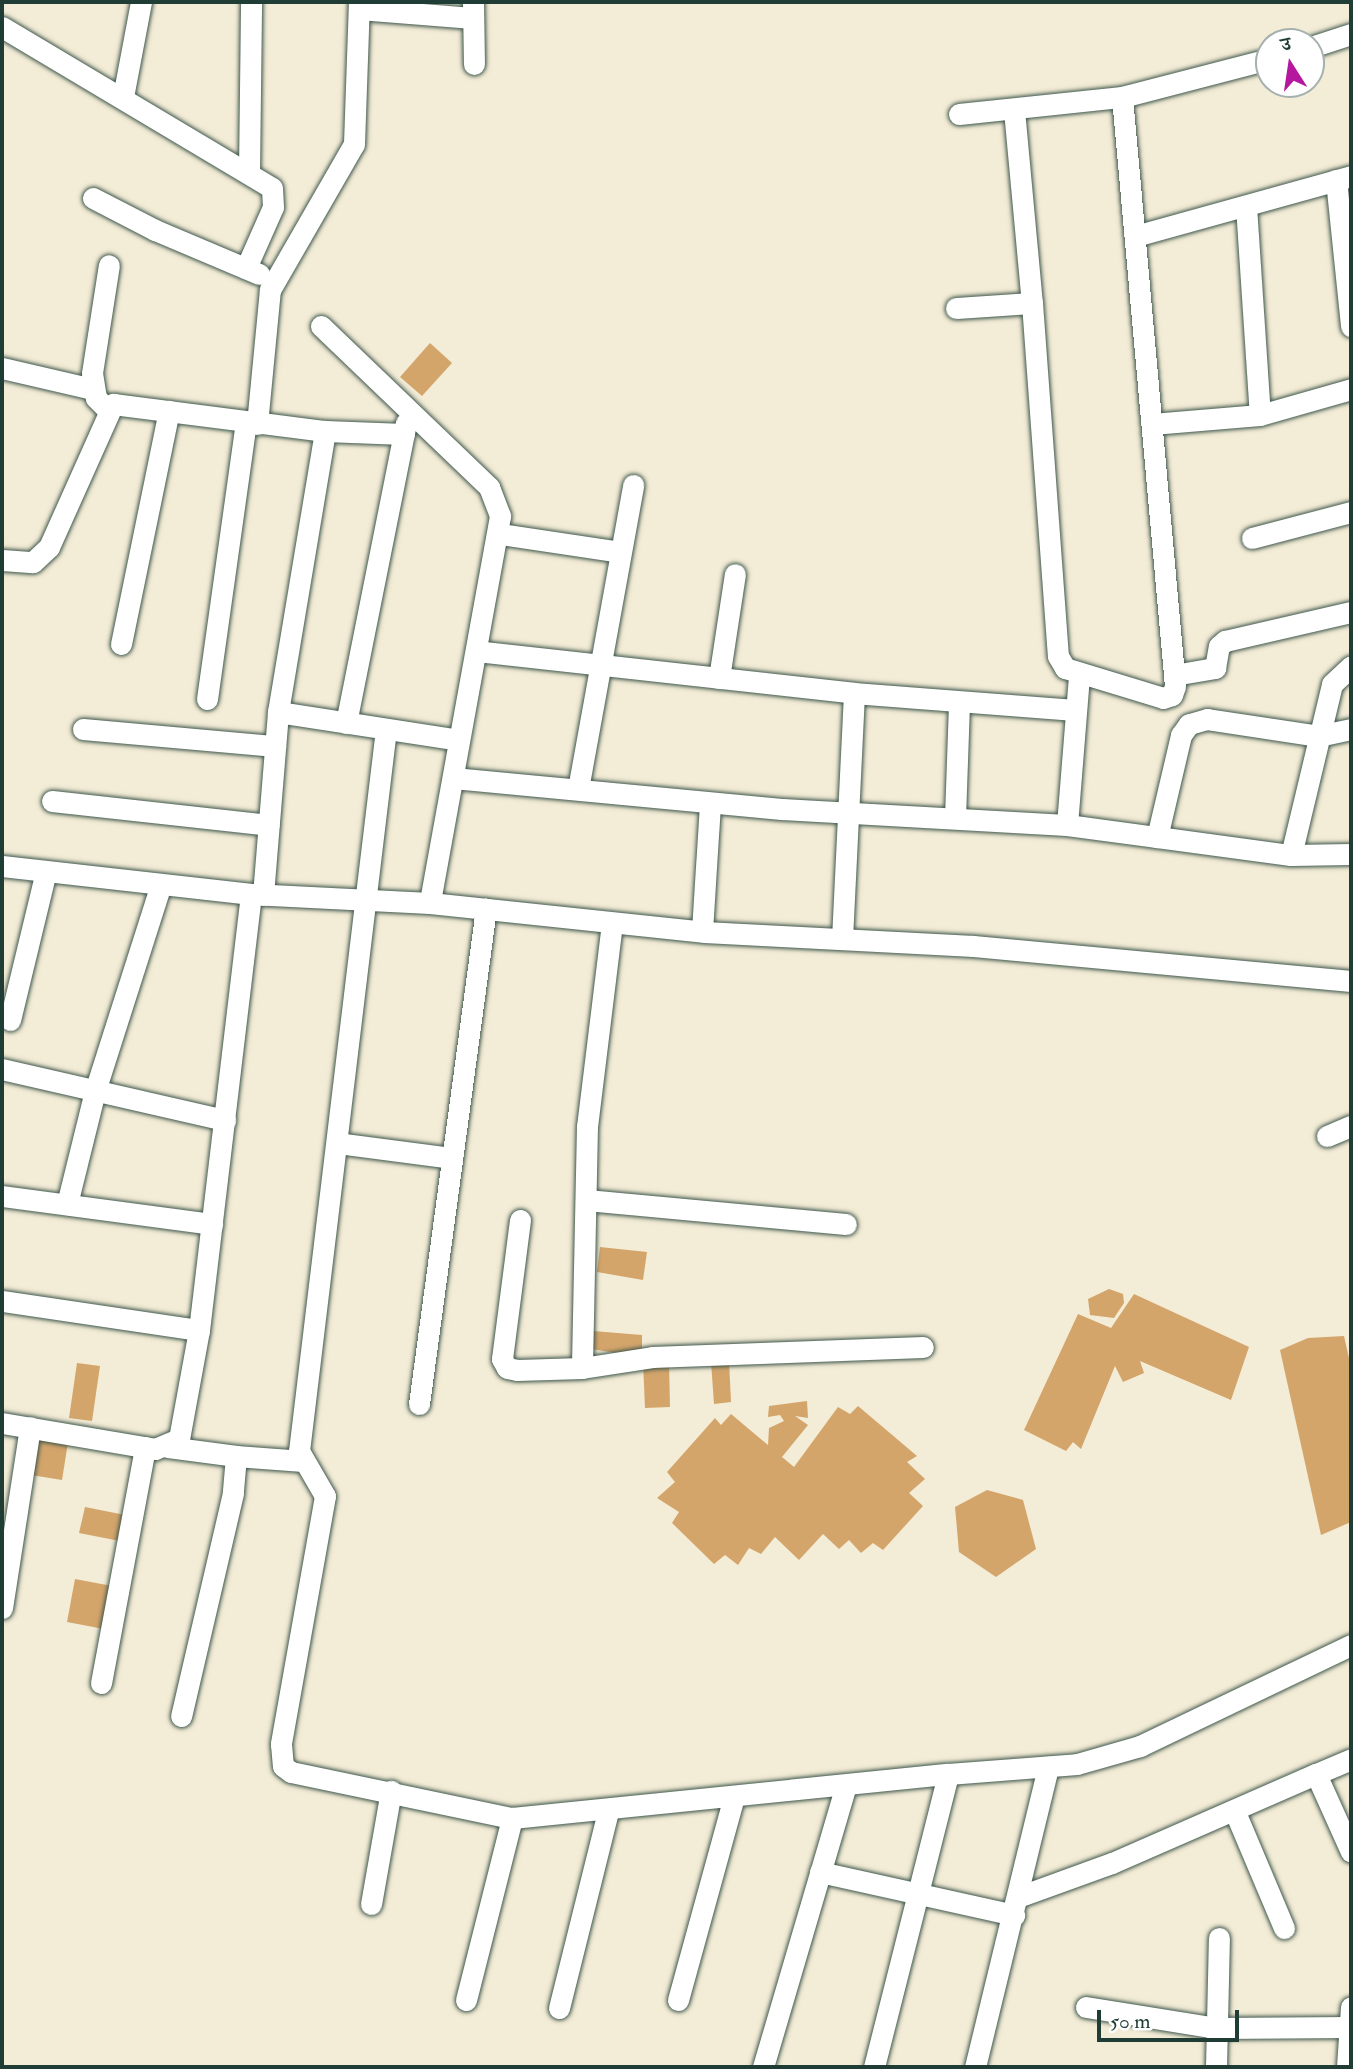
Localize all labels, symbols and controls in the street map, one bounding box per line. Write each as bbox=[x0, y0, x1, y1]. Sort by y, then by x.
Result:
north arrow bbox=[1255, 28, 1325, 98]
text: उ bbox=[1279, 32, 1293, 57]
scale bar bbox=[1101, 1996, 1243, 2040]
text: 50 m bbox=[1110, 2008, 1151, 2035]

